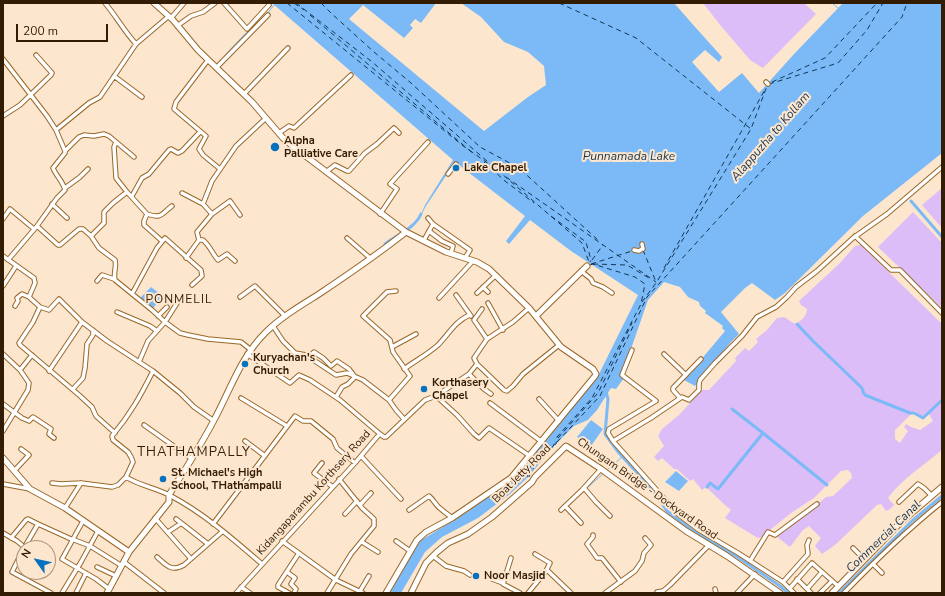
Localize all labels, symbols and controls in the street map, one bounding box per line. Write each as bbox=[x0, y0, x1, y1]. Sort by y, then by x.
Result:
scale bar bbox=[18, 16, 110, 42]
text: 200 m bbox=[23, 23, 58, 39]
water label: Alappuzha to Kollam bbox=[729, 90, 813, 184]
place label: Alpha Palliative Care bbox=[284, 134, 358, 160]
marker: Alpha Palliative Care bbox=[269, 141, 281, 153]
water label: Punnamada Lake bbox=[583, 150, 675, 164]
place label: Lake Chapel bbox=[464, 161, 527, 175]
marker: Lake Chapel bbox=[451, 163, 461, 173]
district label: PONMELIL bbox=[146, 293, 212, 307]
place label: Kuryachan's Church bbox=[253, 351, 315, 377]
marker: Kuryachan's Church bbox=[240, 359, 250, 369]
place label: Korthasery Chapel bbox=[432, 376, 489, 402]
marker: Korthasery Chapel bbox=[419, 384, 429, 394]
street label: Kidangaparambu Korthsery Road bbox=[254, 428, 374, 558]
street label: Chungam Bridge - Dockyard Road bbox=[574, 435, 720, 543]
street label: Boat Jetty Road bbox=[490, 442, 554, 506]
district label: THATHAMPALLY bbox=[137, 445, 251, 461]
place label: St. Michael's High School, THathampalli bbox=[171, 466, 282, 492]
marker: St. Michael's High School, THathampalli bbox=[158, 474, 168, 484]
water label: Commercial Canal bbox=[844, 498, 924, 576]
north arrow bbox=[16, 540, 56, 580]
text: N bbox=[18, 546, 35, 561]
place label: Noor Masjid bbox=[484, 569, 545, 583]
marker: Noor Masjid bbox=[471, 571, 481, 581]

